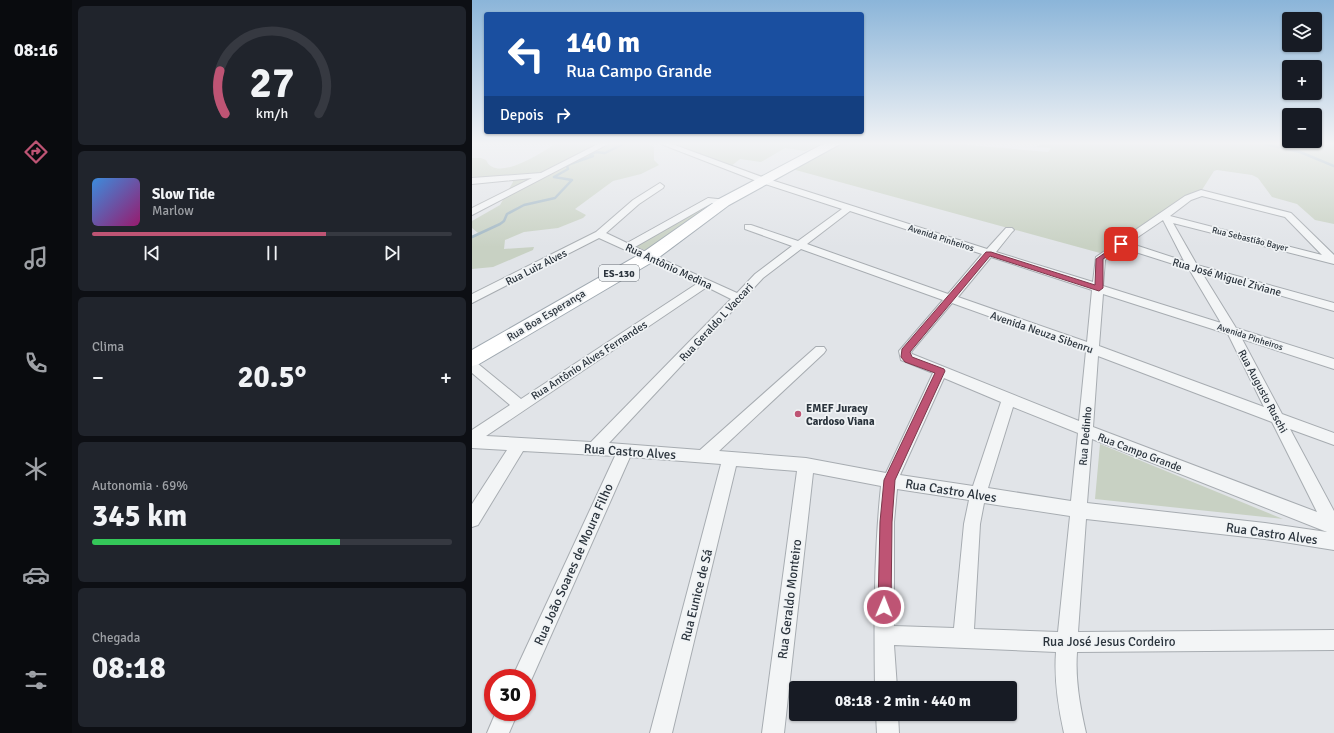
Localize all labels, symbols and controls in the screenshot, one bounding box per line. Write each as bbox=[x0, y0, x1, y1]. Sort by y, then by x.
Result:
map controls bbox=[1282, 12, 1322, 148]
button: layers bbox=[1282, 12, 1322, 52]
text: 140 m bbox=[566, 26, 640, 60]
icon: left bbox=[500, 28, 552, 80]
text: 08:16 bbox=[14, 39, 58, 61]
text: 27 bbox=[250, 58, 294, 109]
text: Rua Campo Grande bbox=[566, 60, 712, 82]
button: + bbox=[1282, 60, 1322, 100]
text: km/h bbox=[256, 104, 288, 121]
icon: right bbox=[552, 104, 574, 126]
text: Depois bbox=[500, 106, 544, 124]
button: − bbox=[1282, 108, 1322, 148]
icon: directions bbox=[22, 138, 50, 166]
text: Slow Tide bbox=[152, 185, 215, 203]
text: Marlow bbox=[152, 203, 194, 219]
street label: Avenida Pinheiros bbox=[907, 223, 975, 254]
street label: Rua Sebastião Bayer bbox=[1211, 225, 1290, 254]
pin bbox=[1104, 227, 1138, 261]
icon: arrive bbox=[1110, 233, 1132, 255]
street label: Rua Antônio Medina bbox=[623, 241, 715, 292]
icon: previous bbox=[141, 242, 163, 264]
icon: pause bbox=[261, 242, 283, 264]
icon: next bbox=[381, 242, 403, 264]
icon: music bbox=[22, 244, 50, 272]
street label: Rua Luiz Alves bbox=[503, 246, 569, 288]
street label: Rua José Miguel Ziviane bbox=[1171, 256, 1283, 299]
road number: ES-130 bbox=[599, 265, 639, 281]
street label: Rua Geraldo L Vaccari bbox=[677, 281, 756, 364]
street label: Rua Boa Esperança bbox=[505, 287, 588, 344]
street label: Avenida Neuza Sibenru bbox=[989, 309, 1095, 356]
street label: Rua Antônio Alves Fernandes bbox=[529, 318, 650, 403]
street label: Avenida Pinheiros bbox=[1216, 322, 1284, 353]
text: Clima bbox=[92, 339, 124, 355]
street label: Rua Augusto Ruschi bbox=[1235, 347, 1290, 435]
icon: phone bbox=[22, 349, 50, 377]
text: 20.5° bbox=[237, 359, 307, 396]
text: − bbox=[92, 364, 104, 391]
text: + bbox=[440, 364, 452, 391]
place label: EMEF Juracy Cardoso Viana bbox=[806, 402, 875, 428]
street label: Rua Dedinho bbox=[1076, 406, 1095, 466]
marker: EMEF Juracy Cardoso Viana bbox=[793, 409, 803, 419]
street label: Rua Campo Grande bbox=[1096, 430, 1184, 475]
street label: Rua Castro Alves bbox=[583, 441, 677, 463]
icon: climate bbox=[22, 455, 50, 483]
street label: Rua Castro Alves bbox=[904, 476, 998, 506]
text: Autonomia · 69% bbox=[92, 478, 188, 494]
street label: Rua João Soares de Moura Filho bbox=[531, 481, 617, 648]
text: 345 km bbox=[92, 498, 187, 535]
street label: Rua Castro Alves bbox=[1225, 520, 1319, 548]
street label: Rua Geraldo Monteiro bbox=[775, 538, 805, 660]
street label: Rua Eunice de Sá bbox=[678, 547, 716, 643]
icon: car bbox=[22, 561, 50, 589]
position arrow bbox=[863, 586, 905, 628]
text: Chegada bbox=[92, 630, 140, 646]
street label: Rua José Jesus Cordeiro bbox=[1043, 634, 1176, 650]
text: 08:18 bbox=[92, 650, 166, 687]
icon: filters bbox=[22, 666, 50, 694]
speed limit sign: 30 bbox=[484, 669, 536, 721]
text: 08:18 · 2 min · 440 m bbox=[835, 692, 971, 710]

